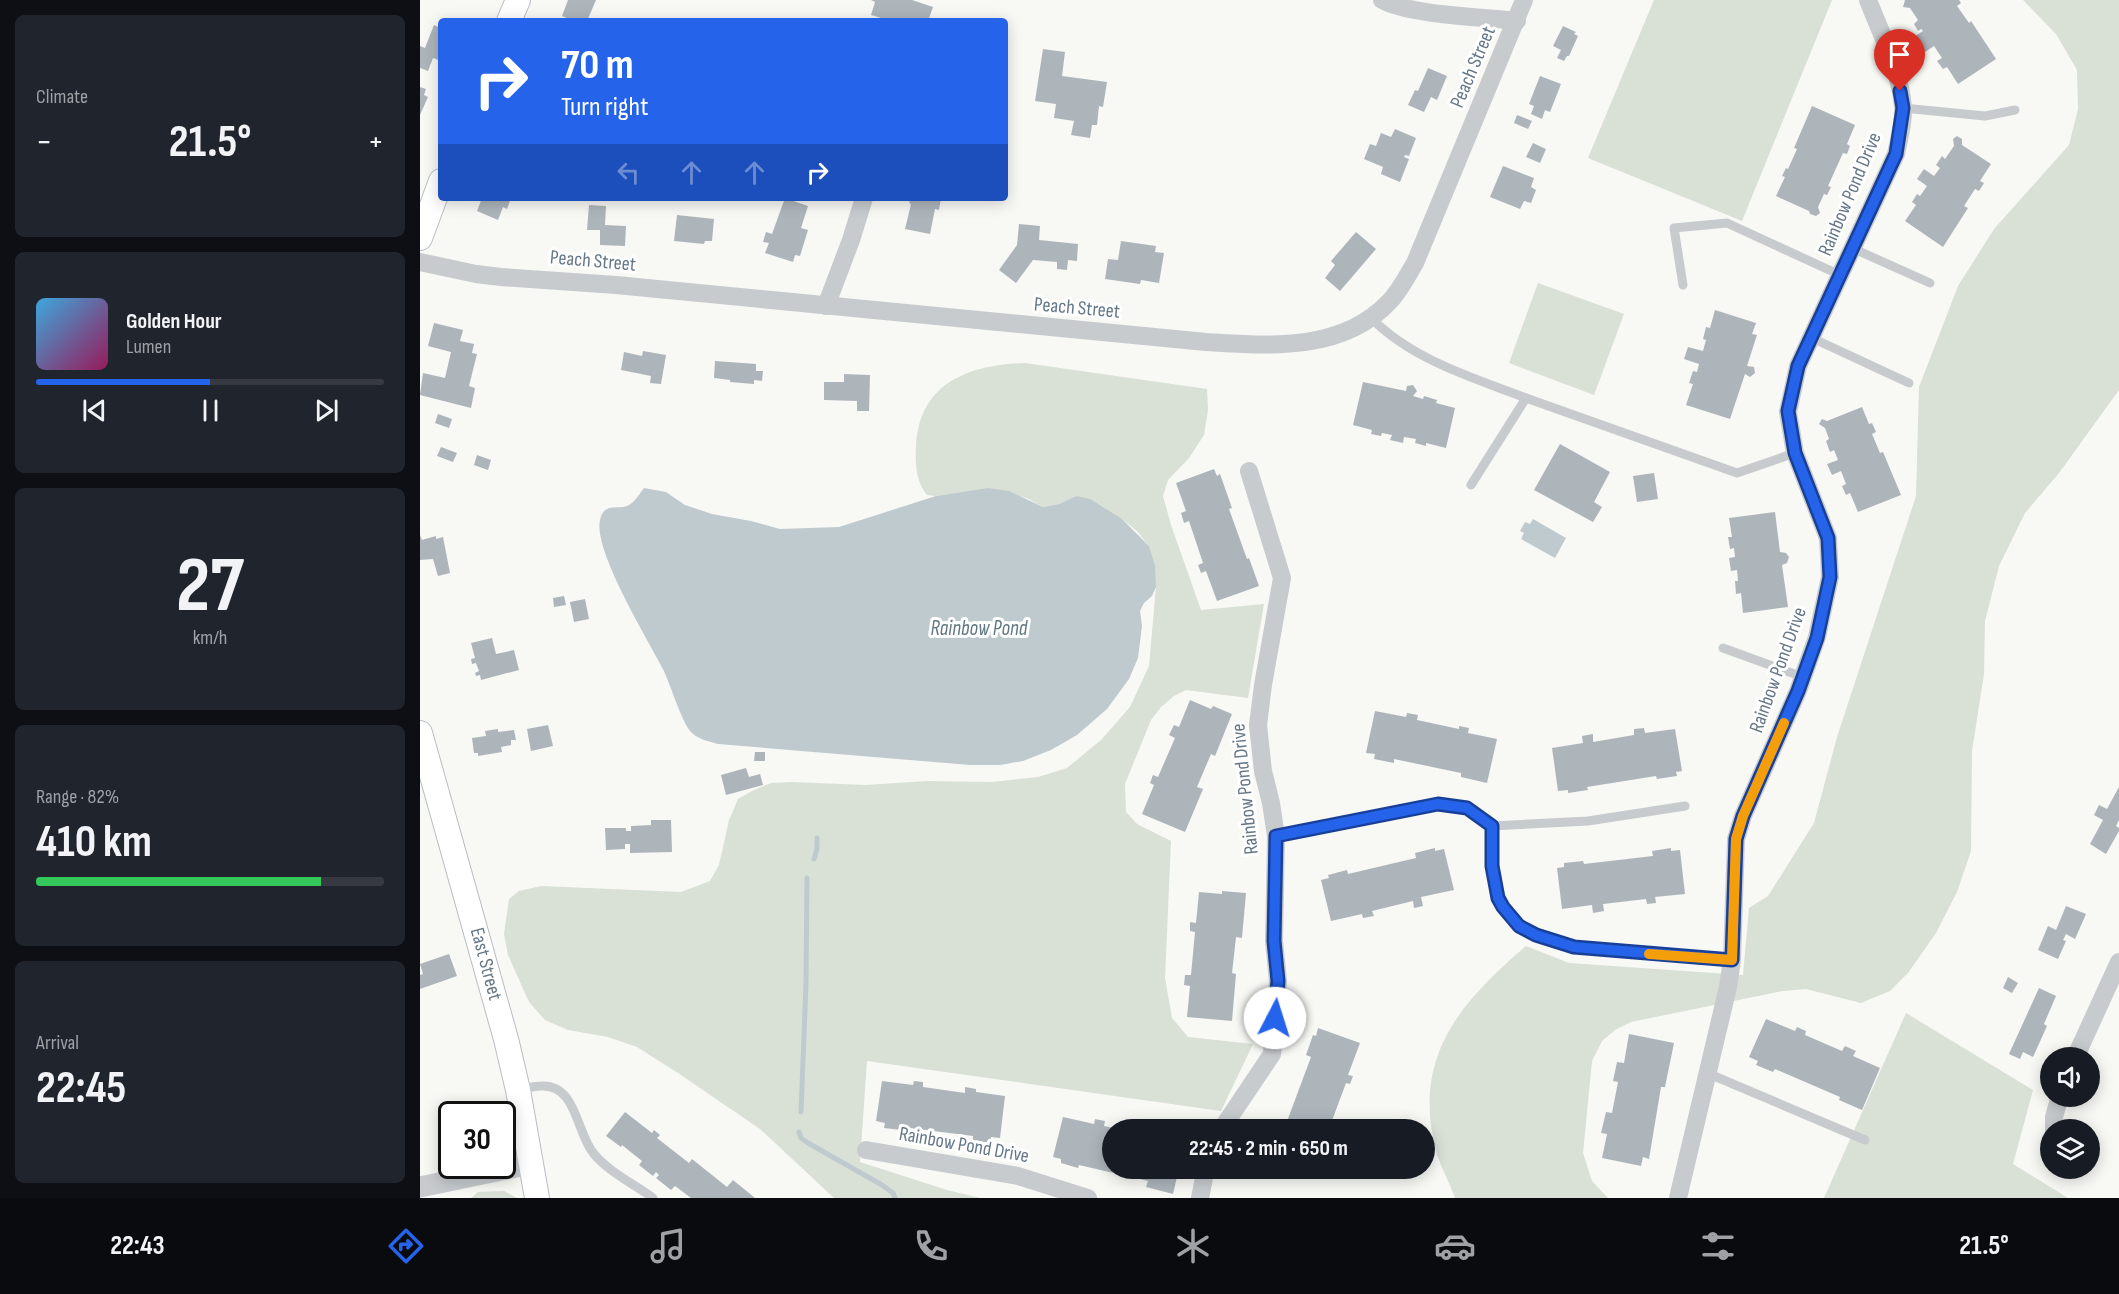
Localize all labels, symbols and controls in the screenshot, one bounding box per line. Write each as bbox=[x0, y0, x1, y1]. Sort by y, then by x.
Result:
street label: Peach Street bbox=[1445, 23, 1501, 111]
pin bbox=[1874, 29, 1925, 91]
icon: arrive bbox=[1883, 38, 1916, 71]
text: 70 m bbox=[561, 40, 634, 91]
icon: right bbox=[462, 42, 540, 120]
text: Climate bbox=[36, 85, 88, 109]
text: Turn right bbox=[561, 91, 648, 123]
text: 21.5° bbox=[169, 115, 251, 170]
text: − bbox=[36, 122, 52, 162]
text: + bbox=[368, 122, 384, 162]
street label: Rainbow Pond Drive bbox=[1813, 129, 1887, 259]
icon: left bbox=[612, 156, 645, 189]
icon: ahead bbox=[675, 156, 708, 189]
icon: ahead bbox=[738, 156, 771, 189]
icon: right bbox=[801, 156, 834, 189]
street label: Peach Street bbox=[549, 245, 637, 277]
street label: Peach Street bbox=[1033, 292, 1121, 324]
text: Golden Hour bbox=[126, 308, 222, 335]
text: Lumen bbox=[126, 335, 171, 359]
icon: previous bbox=[78, 394, 111, 427]
icon: pause bbox=[194, 394, 227, 427]
icon: next bbox=[310, 394, 343, 427]
text: 27 bbox=[176, 540, 244, 633]
street label: Rainbow Pond Drive bbox=[1744, 604, 1812, 736]
water label: Rainbow Pond bbox=[931, 616, 1029, 641]
text: km/h bbox=[193, 626, 227, 650]
street label: Rainbow Pond Drive bbox=[1226, 722, 1264, 856]
text: Range · 82% bbox=[36, 785, 119, 809]
text: 410 km bbox=[36, 815, 152, 870]
street label: East Street bbox=[465, 925, 507, 1003]
position arrow bbox=[1243, 986, 1307, 1050]
text: Arrival bbox=[36, 1031, 79, 1055]
map controls bbox=[2040, 1047, 2100, 1179]
button: sound bbox=[2040, 1047, 2100, 1107]
text: 22:45 bbox=[36, 1061, 126, 1116]
speed limit sign: 30 bbox=[438, 1101, 516, 1179]
button: layers bbox=[2040, 1119, 2100, 1179]
street label: Rainbow Pond Drive bbox=[897, 1122, 1031, 1168]
text: 22:45 · 2 min · 650 m bbox=[1189, 1135, 1348, 1162]
icon: directions bbox=[385, 1225, 427, 1267]
icon: music bbox=[647, 1225, 689, 1267]
icon: phone bbox=[910, 1225, 952, 1267]
icon: climate bbox=[1172, 1225, 1214, 1267]
icon: car bbox=[1434, 1225, 1476, 1267]
icon: filters bbox=[1697, 1225, 1739, 1267]
text: 22:43 bbox=[110, 1230, 165, 1262]
text: 21.5° bbox=[1959, 1230, 2009, 1262]

